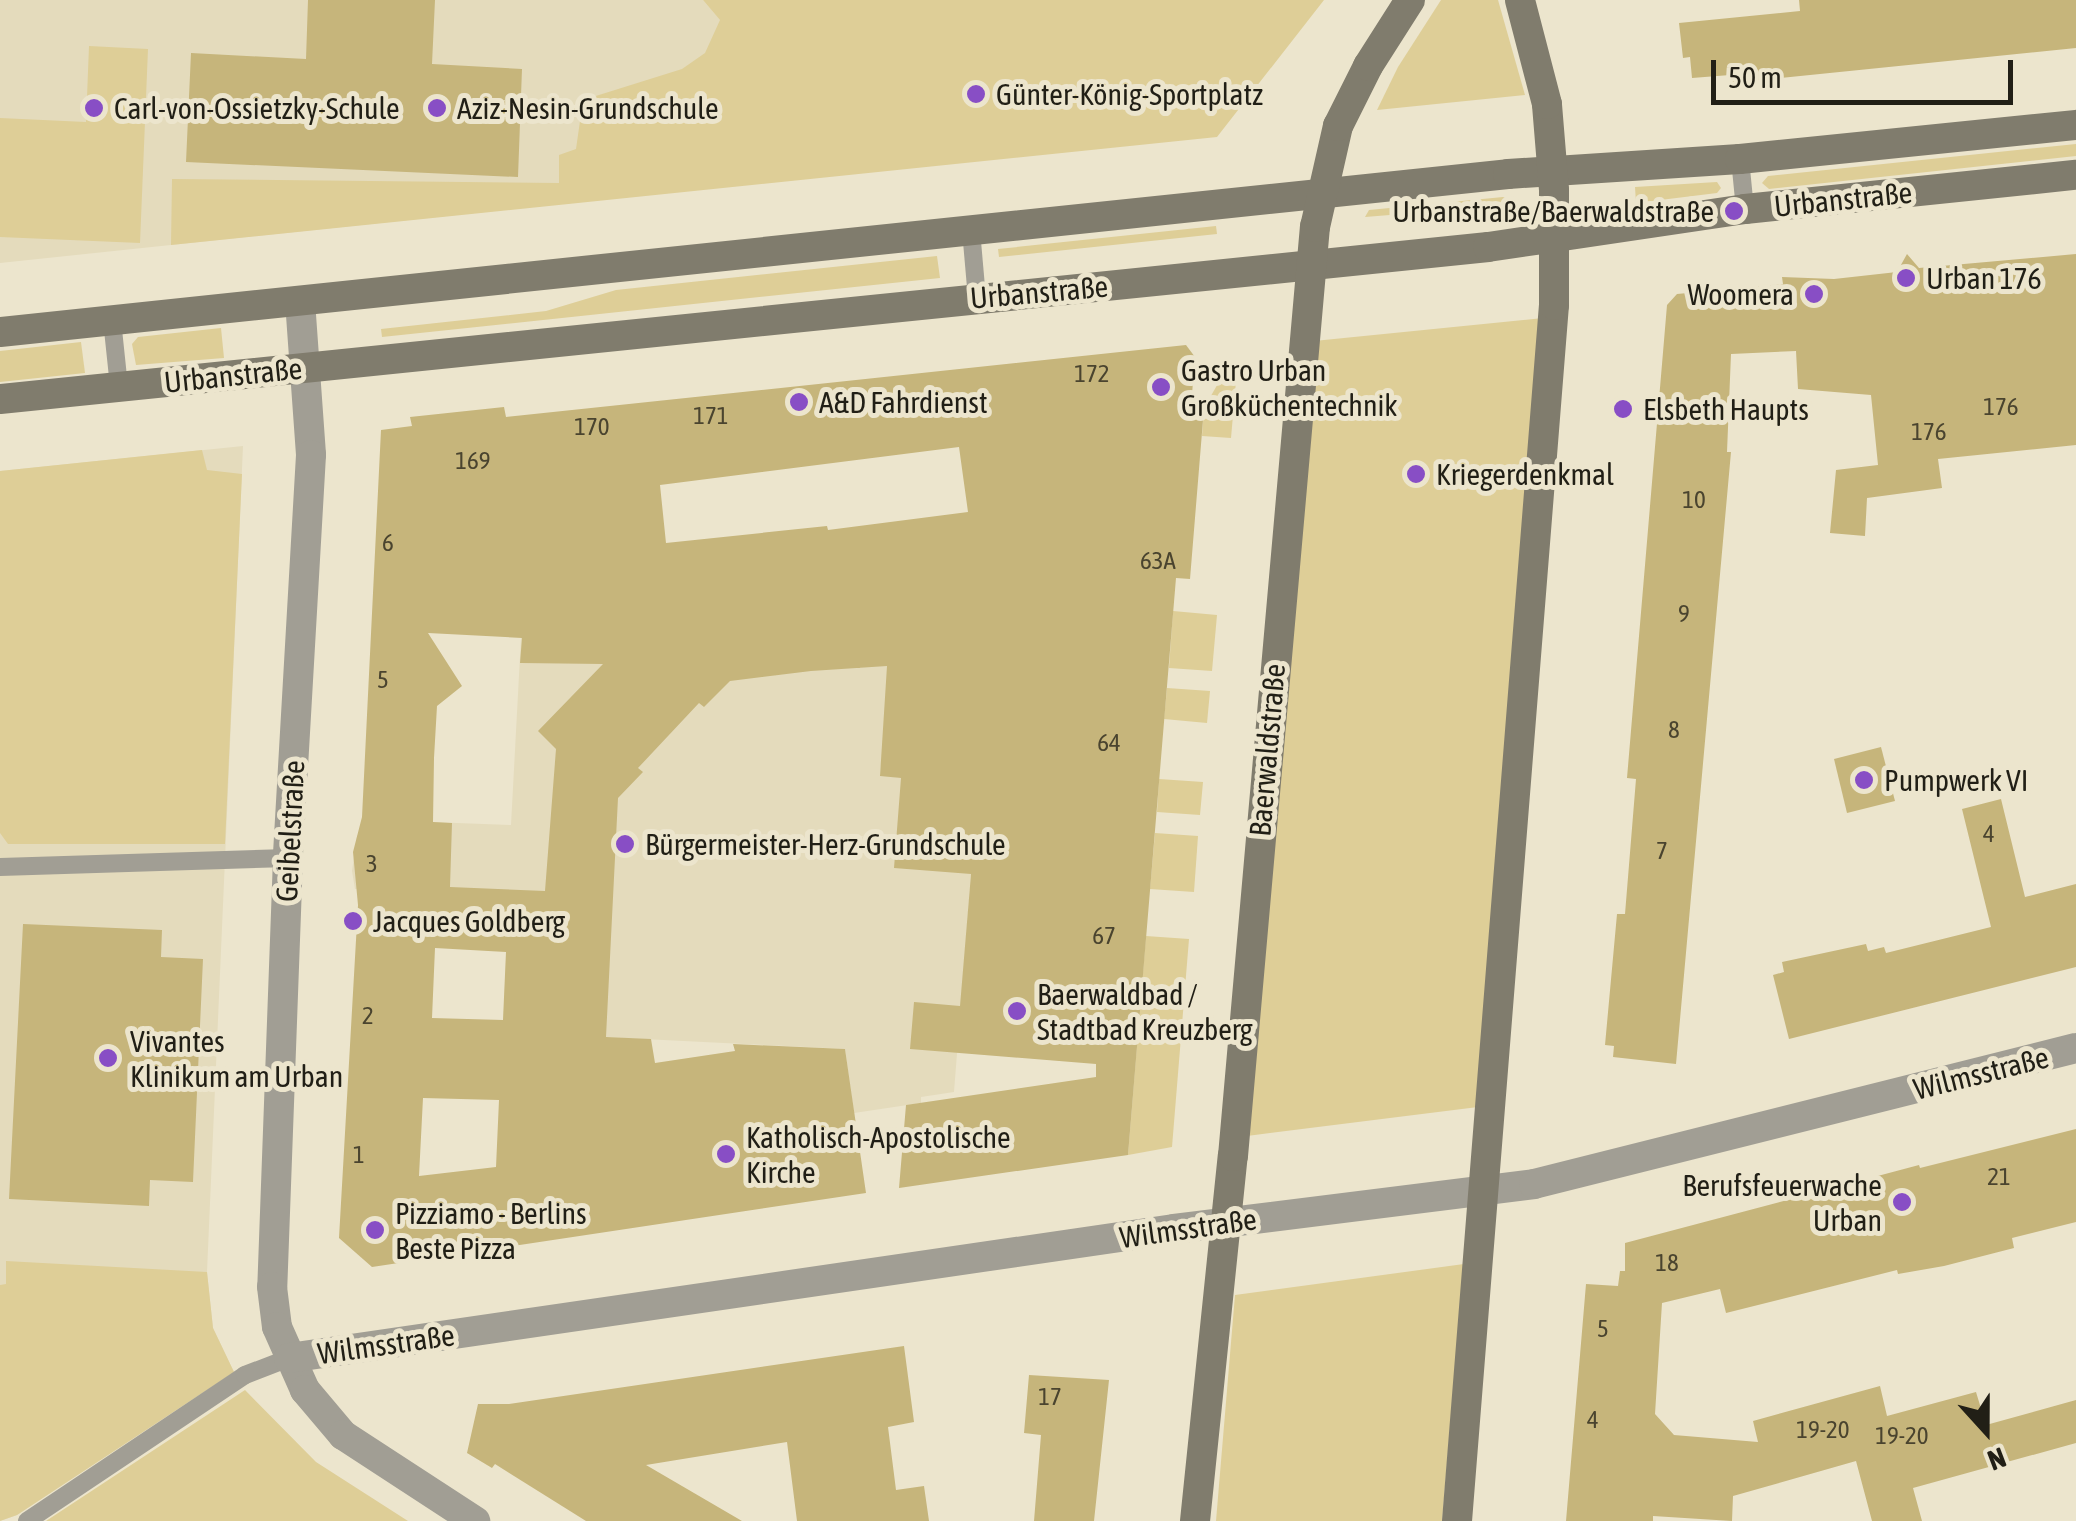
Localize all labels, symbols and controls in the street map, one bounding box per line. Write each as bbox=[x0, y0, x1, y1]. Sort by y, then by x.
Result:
scale bar bbox=[1716, 40, 2018, 102]
text: 50 m bbox=[1728, 60, 1782, 94]
place label: Günter-König-Sportplatz bbox=[996, 76, 1263, 112]
marker: Günter-König-Sportplatz bbox=[965, 83, 987, 105]
place label: Carl-von-Ossietzky-Schule bbox=[114, 90, 400, 126]
place label: Aziz-Nesin-Grundschule bbox=[457, 90, 719, 126]
marker: Carl-von-Ossietzky-Schule bbox=[83, 97, 105, 119]
marker: Aziz-Nesin-Grundschule bbox=[426, 97, 448, 119]
street label: Urbanstraße bbox=[1772, 174, 1914, 224]
place label: Urbanstraße/Baerwaldstraße bbox=[1392, 193, 1714, 229]
marker: Urbanstraße/Baerwaldstraße bbox=[1723, 200, 1745, 222]
place label: Urban 176 bbox=[1926, 260, 2042, 296]
marker: Urban 176 bbox=[1895, 267, 1917, 289]
street label: Urbanstraße bbox=[968, 268, 1110, 316]
place label: Woomera bbox=[1688, 276, 1794, 312]
marker: Woomera bbox=[1803, 283, 1825, 305]
street label: Urbanstraße bbox=[162, 350, 304, 400]
place label: Gastro Urban Großküchentechnik bbox=[1181, 352, 1398, 422]
house number: 172 bbox=[1074, 358, 1110, 388]
marker: Gastro Urban Großküchentechnik bbox=[1150, 376, 1172, 398]
place label: A&D Fahrdienst bbox=[819, 384, 988, 420]
marker: A&D Fahrdienst bbox=[788, 391, 810, 413]
place label: Elsbeth Haupts bbox=[1643, 391, 1809, 427]
house number: 176 bbox=[1983, 391, 2019, 421]
marker: Elsbeth Haupts bbox=[1612, 398, 1634, 420]
house number: 171 bbox=[693, 400, 729, 430]
house number: 170 bbox=[574, 411, 610, 441]
house number: 176 bbox=[1911, 416, 1947, 446]
house number: 169 bbox=[455, 445, 491, 475]
place label: Kriegerdenkmal bbox=[1436, 456, 1614, 492]
marker: Kriegerdenkmal bbox=[1405, 463, 1427, 485]
house number: 10 bbox=[1682, 484, 1706, 514]
house number: 6 bbox=[382, 527, 394, 557]
house number: 63A bbox=[1140, 545, 1176, 575]
house number: 9 bbox=[1678, 598, 1690, 628]
street label: Baerwaldstraße bbox=[1242, 662, 1292, 838]
house number: 5 bbox=[377, 664, 389, 694]
house number: 8 bbox=[1668, 714, 1680, 744]
house number: 64 bbox=[1097, 727, 1121, 757]
street label: Geibelstraße bbox=[268, 759, 312, 903]
place label: Pumpwerk VI bbox=[1884, 762, 2028, 798]
marker: Pumpwerk VI bbox=[1853, 769, 1875, 791]
house number: 4 bbox=[1983, 818, 1995, 848]
place label: Bürgermeister-Herz-Grundschule bbox=[645, 826, 1006, 862]
marker: Bürgermeister-Herz-Grundschule bbox=[614, 833, 636, 855]
house number: 7 bbox=[1656, 835, 1668, 865]
house number: 3 bbox=[366, 848, 378, 878]
place label: Jacques Goldberg bbox=[373, 903, 565, 939]
marker: Jacques Goldberg bbox=[342, 910, 364, 932]
house number: 67 bbox=[1092, 920, 1116, 950]
place label: Baerwaldbad / Stadtbad Kreuzberg bbox=[1037, 976, 1253, 1046]
house number: 2 bbox=[362, 1000, 374, 1030]
marker: Baerwaldbad / Stadtbad Kreuzberg bbox=[1006, 1000, 1028, 1022]
place label: Vivantes Klinikum am Urban bbox=[130, 1023, 343, 1094]
street label: Wilmsstraße bbox=[1910, 1039, 2052, 1107]
marker: Vivantes Klinikum am Urban bbox=[95, 1045, 121, 1071]
place label: Katholisch-Apostolische Kirche bbox=[746, 1119, 1011, 1190]
house number: 1 bbox=[353, 1139, 365, 1169]
marker: Katholisch-Apostolische Kirche bbox=[715, 1143, 737, 1165]
house number: 21 bbox=[1987, 1161, 2011, 1191]
place label: Berufsfeuerwache Urban bbox=[1682, 1167, 1882, 1238]
marker: Berufsfeuerwache Urban bbox=[1891, 1191, 1913, 1213]
place label: Pizziamo - Berlins Beste Pizza bbox=[395, 1195, 587, 1266]
street label: Wilmsstraße bbox=[1117, 1201, 1259, 1255]
marker: Pizziamo - Berlins Beste Pizza bbox=[364, 1219, 386, 1241]
house number: 18 bbox=[1655, 1247, 1679, 1277]
house number: 5 bbox=[1597, 1313, 1609, 1343]
street label: Wilmsstraße bbox=[315, 1317, 457, 1371]
house number: 17 bbox=[1038, 1381, 1062, 1411]
north arrow bbox=[1936, 1381, 2036, 1481]
house number: 4 bbox=[1587, 1404, 1599, 1434]
house number: 19-20 bbox=[1796, 1414, 1850, 1444]
house number: 19-20 bbox=[1875, 1420, 1929, 1450]
text: N bbox=[1983, 1441, 2010, 1477]

